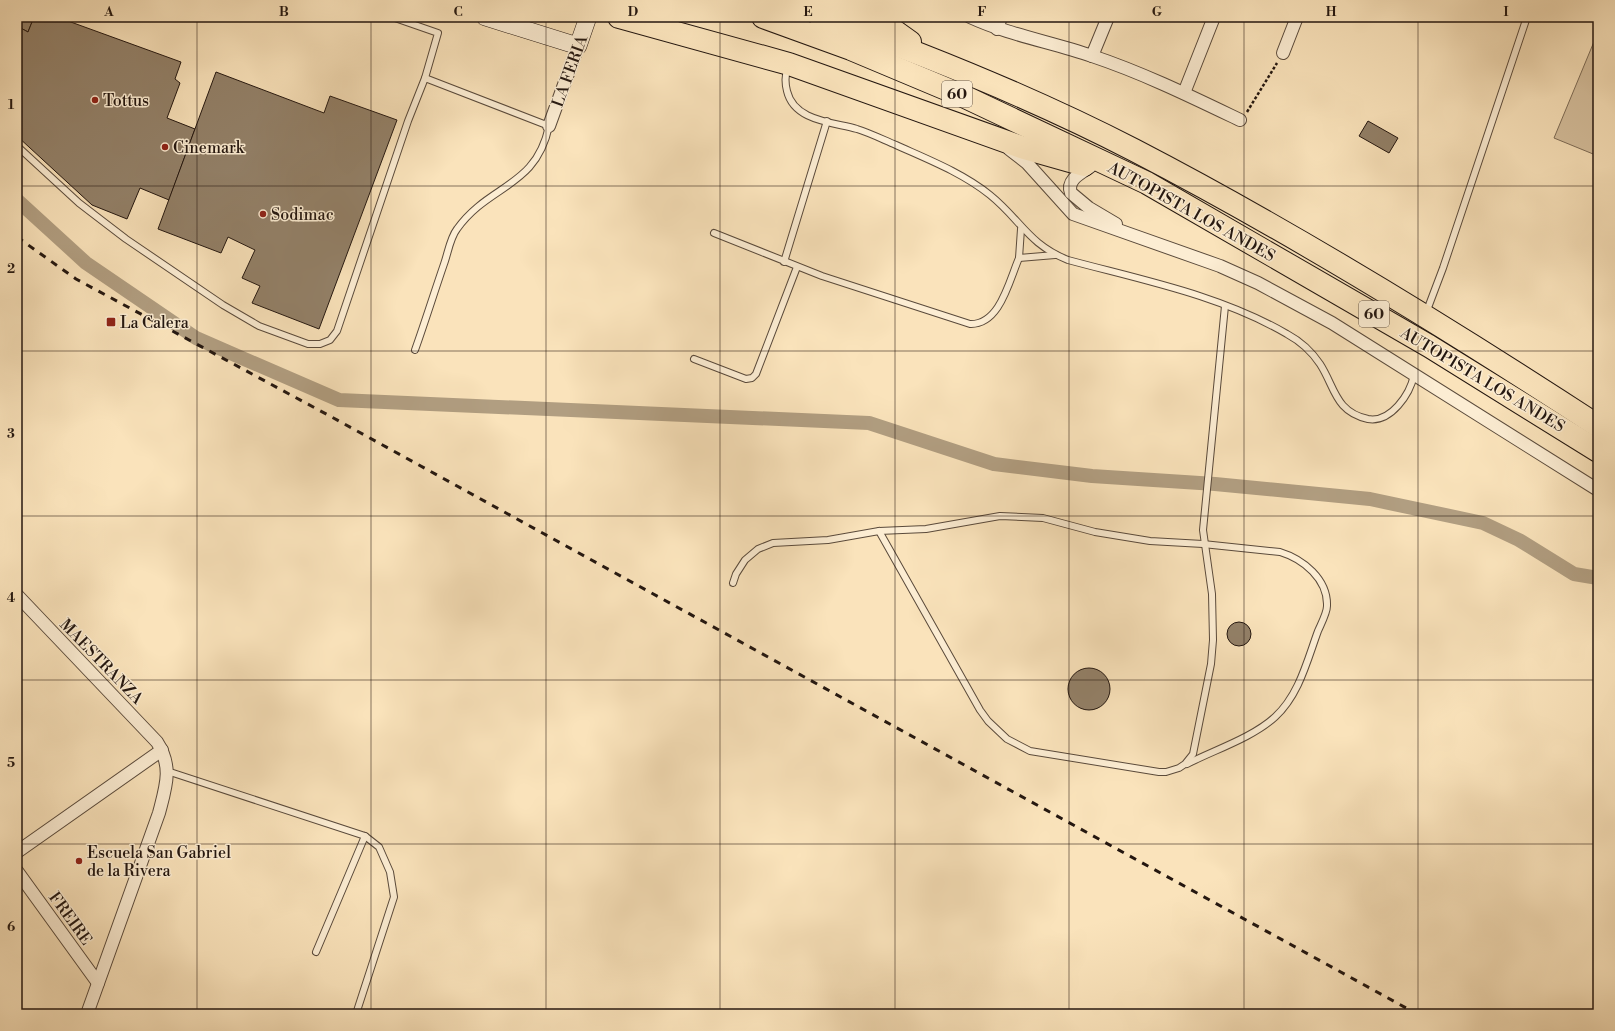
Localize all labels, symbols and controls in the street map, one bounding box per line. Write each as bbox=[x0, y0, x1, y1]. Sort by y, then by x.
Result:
text: A bbox=[103, 4, 114, 20]
text: B bbox=[279, 4, 289, 20]
text: C bbox=[453, 4, 463, 20]
text: D bbox=[628, 4, 638, 20]
text: E bbox=[803, 4, 813, 20]
text: F bbox=[977, 4, 987, 20]
text: G bbox=[1152, 4, 1163, 20]
text: H bbox=[1326, 4, 1337, 20]
text: I bbox=[1503, 4, 1509, 20]
street label: LA FERIA bbox=[548, 32, 593, 110]
road number: 60 bbox=[942, 81, 972, 107]
place label: Tottus bbox=[103, 91, 149, 111]
marker: Tottus bbox=[90, 95, 100, 105]
text: 1 bbox=[8, 97, 15, 113]
place label: Cinemark bbox=[173, 138, 246, 158]
marker: Cinemark bbox=[160, 142, 170, 152]
street label: AUTOPISTA LOS ANDES bbox=[1104, 157, 1279, 266]
place label: Sodimac bbox=[271, 205, 334, 225]
marker: Sodimac bbox=[258, 209, 268, 219]
text: 2 bbox=[7, 261, 15, 277]
road number: 60 bbox=[1359, 301, 1389, 327]
place label: La Calera bbox=[120, 313, 190, 333]
marker: La Calera bbox=[105, 316, 117, 328]
street label: AUTOPISTA LOS ANDES bbox=[1396, 322, 1568, 437]
text: 3 bbox=[7, 426, 15, 442]
text: 4 bbox=[7, 590, 16, 606]
street label: MAESTRANZA bbox=[55, 615, 148, 709]
text: 5 bbox=[7, 755, 15, 771]
place label: Escuela San Gabriel de la Rivera bbox=[87, 843, 231, 881]
marker: Escuela San Gabriel de la Rivera bbox=[74, 856, 84, 866]
street label: FREIRE bbox=[44, 888, 96, 949]
text: 6 bbox=[7, 919, 15, 935]

